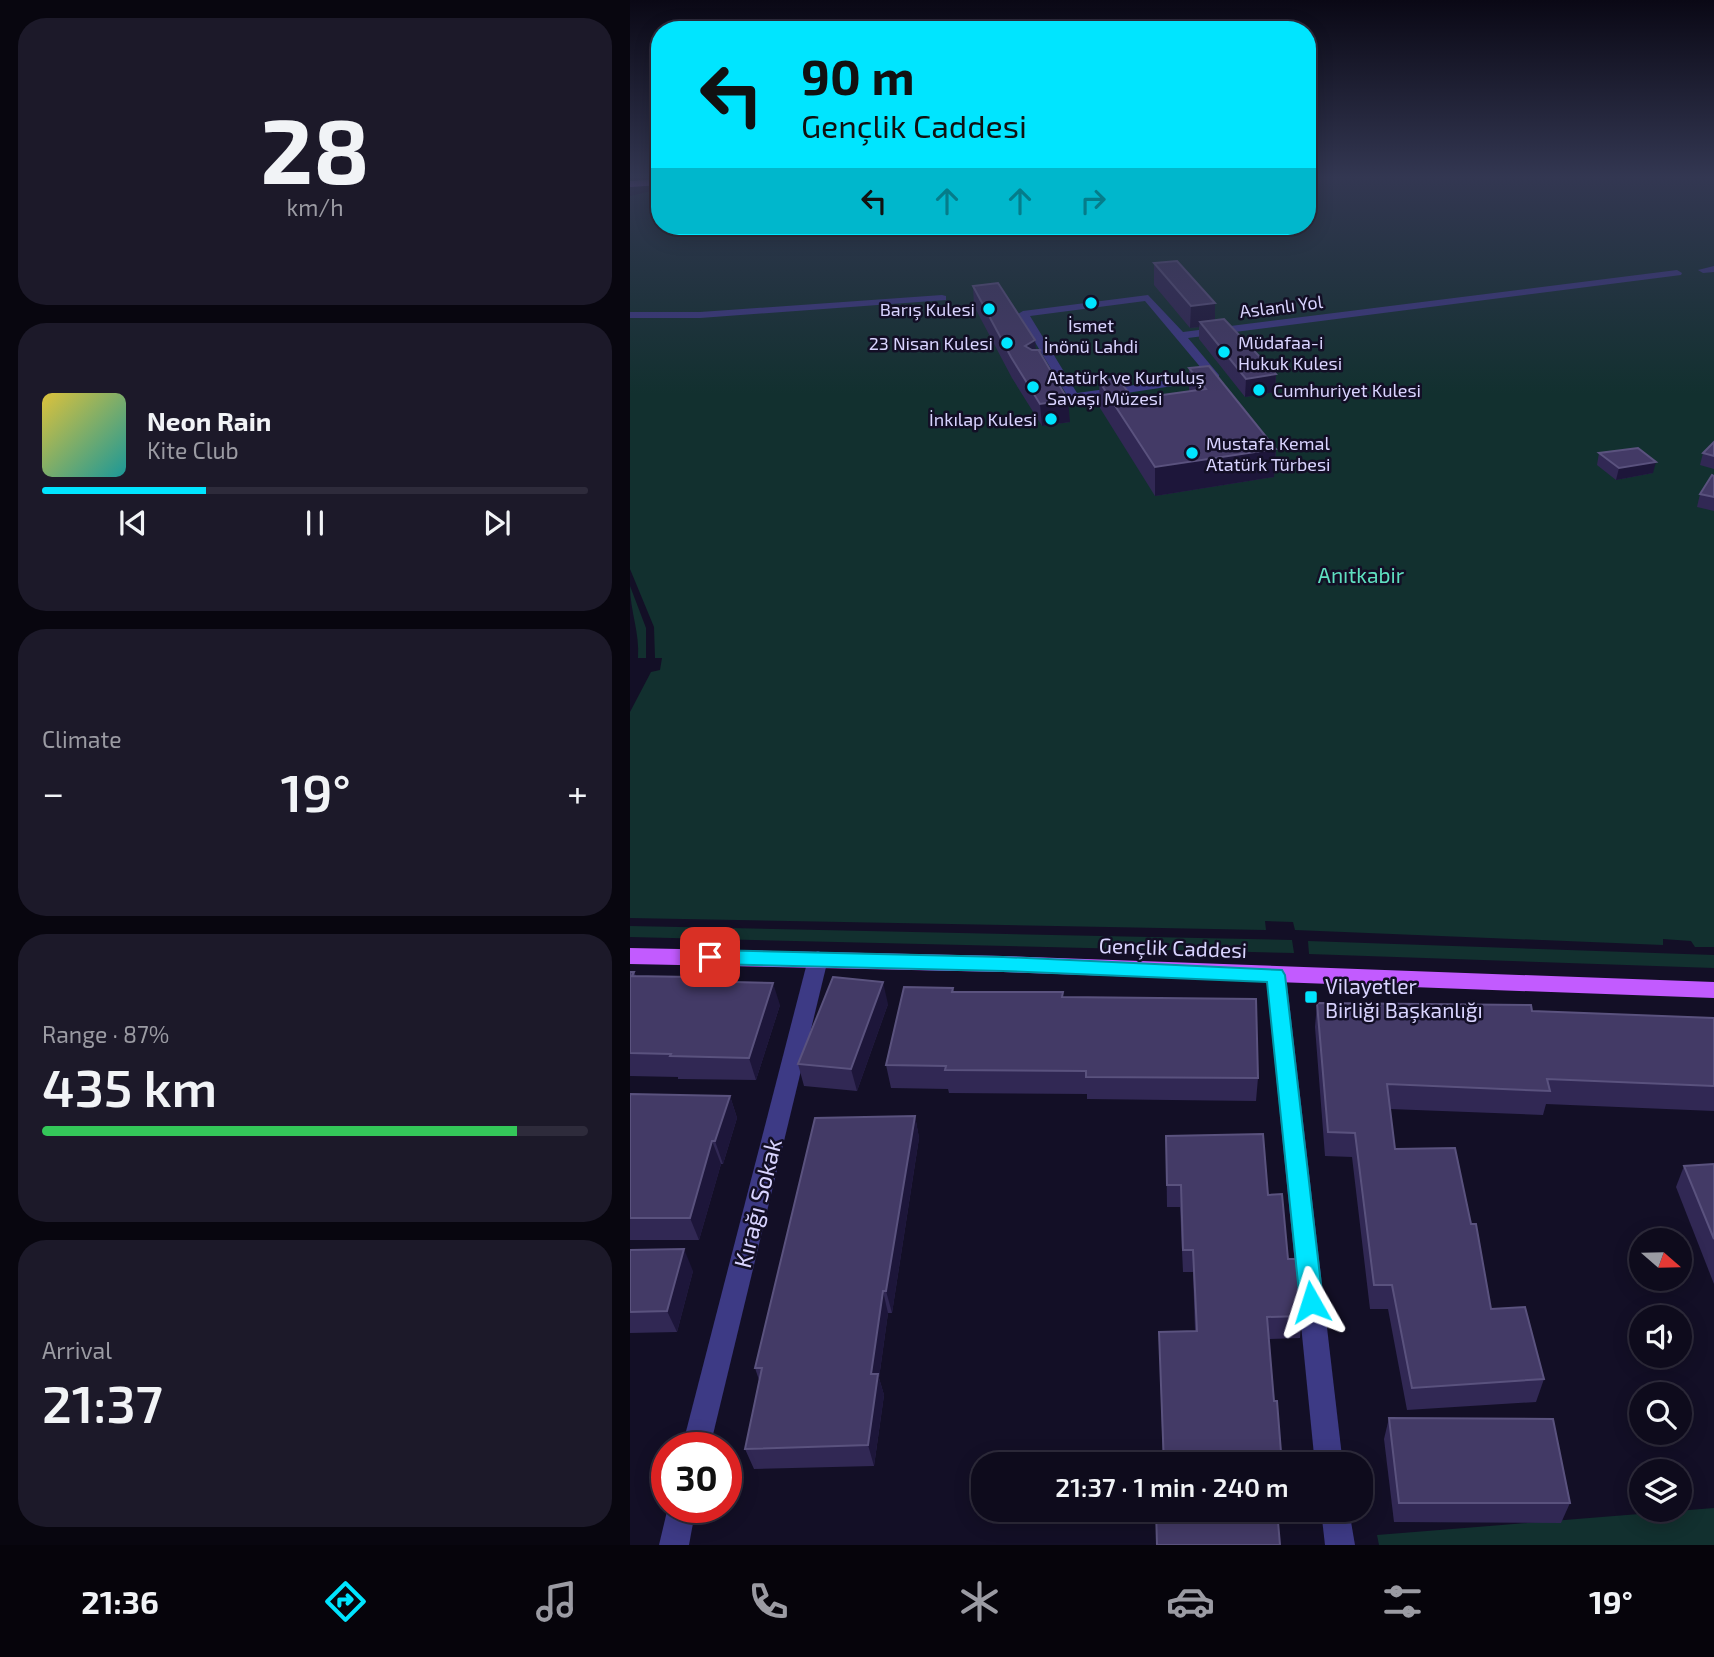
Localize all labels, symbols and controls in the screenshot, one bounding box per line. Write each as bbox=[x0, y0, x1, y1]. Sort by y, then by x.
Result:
text: 90 m bbox=[801, 46, 915, 105]
icon: left bbox=[686, 49, 777, 140]
text: 28 bbox=[260, 93, 370, 202]
text: Gençlik Caddesi bbox=[801, 106, 1027, 144]
icon: left bbox=[855, 182, 893, 220]
icon: ahead bbox=[928, 182, 966, 220]
icon: ahead bbox=[1001, 182, 1039, 220]
icon: right bbox=[1074, 182, 1112, 220]
text: km/h bbox=[286, 193, 344, 221]
street label: Aslanlı Yol bbox=[1238, 290, 1325, 322]
marker: İsmet İnönü Lahdi bbox=[1083, 295, 1099, 311]
place label: Barış Kulesi bbox=[880, 298, 975, 321]
marker: Barış Kulesi bbox=[981, 301, 997, 317]
place label: İsmet İnönü Lahdi bbox=[1044, 314, 1138, 357]
place label: Müdafaa-i Hukuk Kulesi bbox=[1238, 331, 1342, 374]
place label: 23 Nisan Kulesi bbox=[869, 332, 993, 354]
marker: 23 Nisan Kulesi bbox=[999, 335, 1015, 351]
marker: Müdafaa-i Hukuk Kulesi bbox=[1216, 344, 1232, 360]
place label: Atatürk ve Kurtuluş Savaşı Müzesi bbox=[1047, 366, 1205, 410]
marker: Atatürk ve Kurtuluş Savaşı Müzesi bbox=[1025, 379, 1041, 395]
place label: Cumhuriyet Kulesi bbox=[1273, 379, 1421, 401]
marker: Cumhuriyet Kulesi bbox=[1251, 382, 1267, 398]
text: Neon Rain bbox=[147, 405, 271, 436]
place label: İnkılap Kulesi bbox=[929, 408, 1037, 430]
marker: İnkılap Kulesi bbox=[1043, 411, 1059, 427]
place label: Mustafa Kemal Atatürk Türbesi bbox=[1206, 432, 1331, 475]
text: Kite Club bbox=[147, 436, 239, 464]
marker: Mustafa Kemal Atatürk Türbesi bbox=[1184, 445, 1200, 461]
icon: previous bbox=[114, 504, 152, 542]
icon: pause bbox=[296, 504, 334, 542]
icon: next bbox=[478, 504, 516, 542]
park label: Anıtkabir bbox=[1318, 562, 1405, 587]
text: Climate bbox=[42, 725, 122, 753]
text: 19° bbox=[280, 760, 351, 822]
text: − bbox=[42, 769, 64, 815]
text: + bbox=[567, 769, 588, 815]
pin bbox=[680, 927, 740, 987]
street label: Gençlik Caddesi bbox=[1098, 932, 1248, 964]
icon: arrive bbox=[691, 938, 729, 976]
place label: Vilayetler Birliği Başkanlığı bbox=[1325, 973, 1483, 1024]
marker: Vilayetler Birliği Başkanlığı bbox=[1303, 989, 1319, 1005]
text: Range · 87% bbox=[42, 1020, 169, 1048]
text: 435 km bbox=[42, 1055, 217, 1117]
street label: Kırağı Sokak bbox=[727, 1135, 787, 1271]
north arrow bbox=[1629, 1228, 1692, 1292]
map controls bbox=[1629, 1228, 1692, 1522]
position arrow bbox=[1274, 1265, 1348, 1339]
button: sound bbox=[1629, 1305, 1692, 1368]
text: Arrival bbox=[42, 1336, 112, 1364]
text: 21:37 bbox=[42, 1371, 163, 1433]
button: search bbox=[1629, 1382, 1692, 1445]
speed limit sign: 30 bbox=[651, 1432, 742, 1523]
button: layers bbox=[1629, 1459, 1692, 1522]
text: 21:37 · 1 min · 240 m bbox=[1055, 1471, 1289, 1502]
icon: directions bbox=[321, 1577, 370, 1626]
icon: music bbox=[532, 1577, 581, 1626]
icon: phone bbox=[744, 1577, 793, 1626]
icon: climate bbox=[955, 1577, 1004, 1626]
icon: car bbox=[1166, 1577, 1215, 1626]
icon: filters bbox=[1378, 1577, 1427, 1626]
text: 21:36 bbox=[81, 1582, 159, 1620]
text: 19° bbox=[1589, 1582, 1633, 1620]

